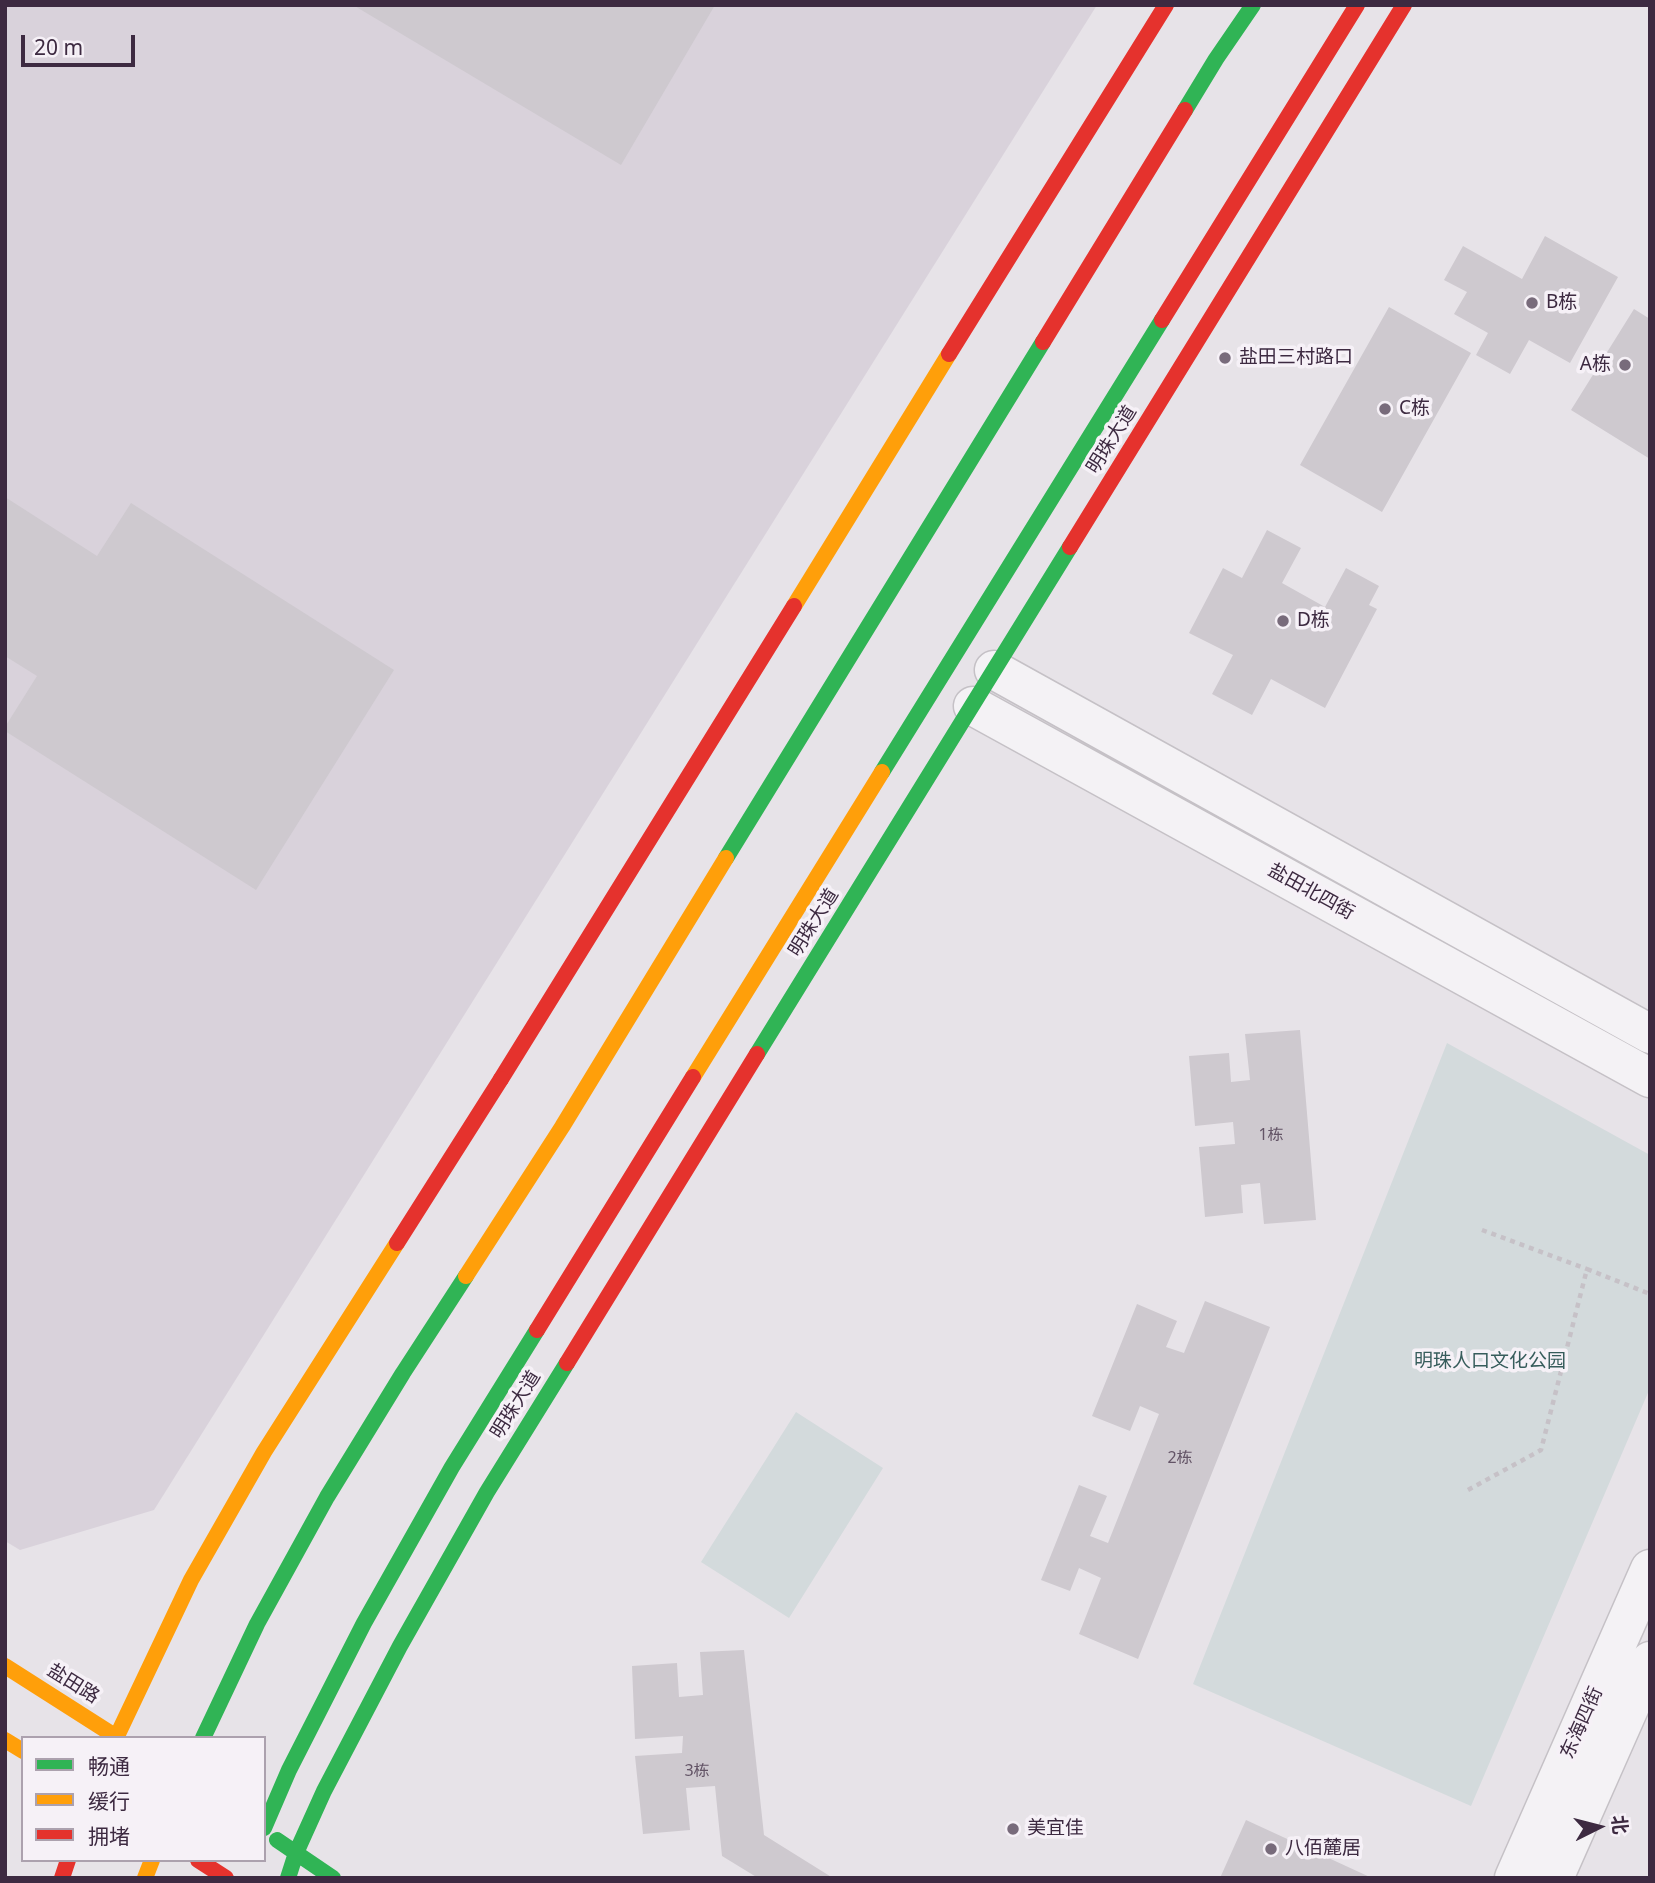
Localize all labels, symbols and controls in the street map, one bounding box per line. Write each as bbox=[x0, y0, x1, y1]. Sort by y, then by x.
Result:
scale bar bbox=[24, 21, 138, 65]
text: 20 m bbox=[34, 33, 83, 61]
place label: B栋 bbox=[1546, 292, 1577, 314]
marker: B栋 bbox=[1524, 295, 1540, 311]
place label: 盐田三村路口 bbox=[1239, 347, 1353, 369]
marker: 盐田三村路口 bbox=[1217, 350, 1233, 366]
place label: A栋 bbox=[1580, 354, 1611, 376]
marker: A栋 bbox=[1617, 357, 1633, 373]
place label: C栋 bbox=[1399, 398, 1430, 420]
marker: C栋 bbox=[1377, 401, 1393, 417]
street label: 明珠大道 bbox=[1082, 402, 1142, 478]
place label: D栋 bbox=[1297, 610, 1330, 632]
marker: D栋 bbox=[1275, 613, 1291, 629]
street label: 盐田北四街 bbox=[1264, 859, 1358, 925]
street label: 明珠大道 bbox=[784, 885, 844, 961]
house number: 1栋 bbox=[1258, 1125, 1284, 1145]
park label: 明珠人口文化公园 bbox=[1414, 1351, 1566, 1373]
street label: 明珠大道 bbox=[486, 1367, 546, 1443]
house number: 2栋 bbox=[1167, 1448, 1193, 1468]
street label: 盐田路 bbox=[43, 1659, 103, 1709]
street label: 东海四街 bbox=[1556, 1684, 1608, 1762]
legend bbox=[21, 1736, 266, 1862]
text: 畅通 bbox=[88, 1752, 130, 1780]
house number: 3栋 bbox=[684, 1761, 710, 1781]
text: 缓行 bbox=[88, 1787, 130, 1815]
north arrow bbox=[1564, 1792, 1634, 1862]
text: 北 bbox=[1606, 1814, 1634, 1836]
place label: 美宜佳 bbox=[1027, 1818, 1084, 1840]
marker: 美宜佳 bbox=[1005, 1821, 1021, 1837]
text: 拥堵 bbox=[88, 1822, 130, 1850]
place label: 八佰麓居 bbox=[1285, 1838, 1361, 1860]
marker: 八佰麓居 bbox=[1263, 1841, 1279, 1857]

